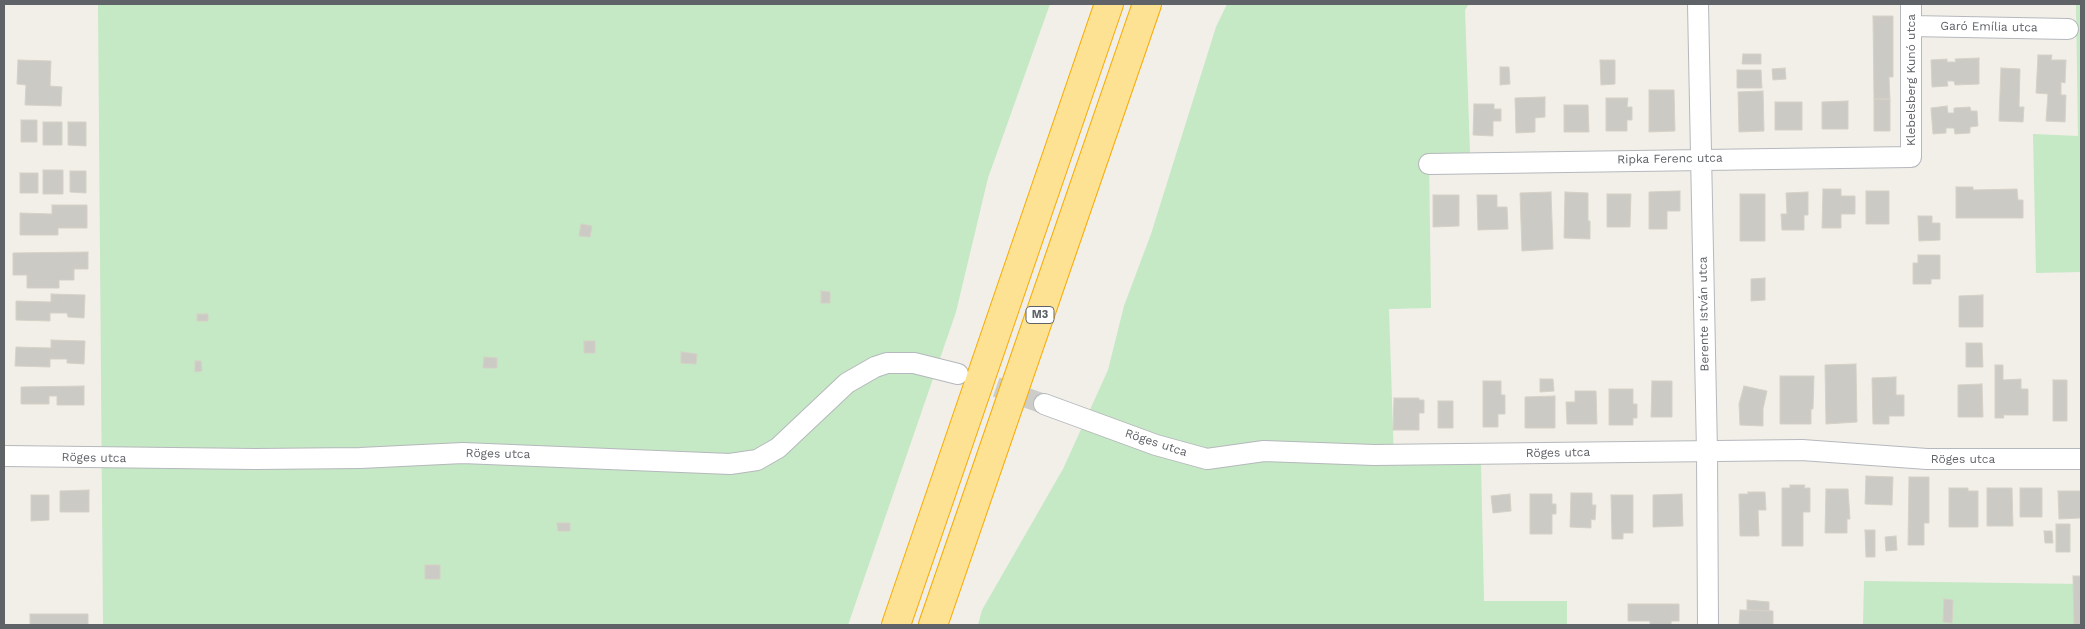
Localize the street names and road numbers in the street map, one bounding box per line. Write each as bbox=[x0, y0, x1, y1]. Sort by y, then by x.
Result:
street label: Klebelsberg Kunó utca bbox=[1904, 14, 1918, 146]
street label: Garó Emília utca bbox=[1940, 19, 2038, 35]
street label: Ripka Ferenc utca bbox=[1617, 151, 1723, 167]
street label: Berente István utca bbox=[1696, 256, 1712, 372]
road number: M3 bbox=[1026, 306, 1054, 324]
street label: Röges utca bbox=[1123, 426, 1189, 460]
street label: Röges utca bbox=[1526, 445, 1590, 461]
street label: Röges utca bbox=[466, 446, 530, 462]
street label: Röges utca bbox=[62, 450, 126, 466]
street label: Röges utca bbox=[1931, 452, 1995, 466]

